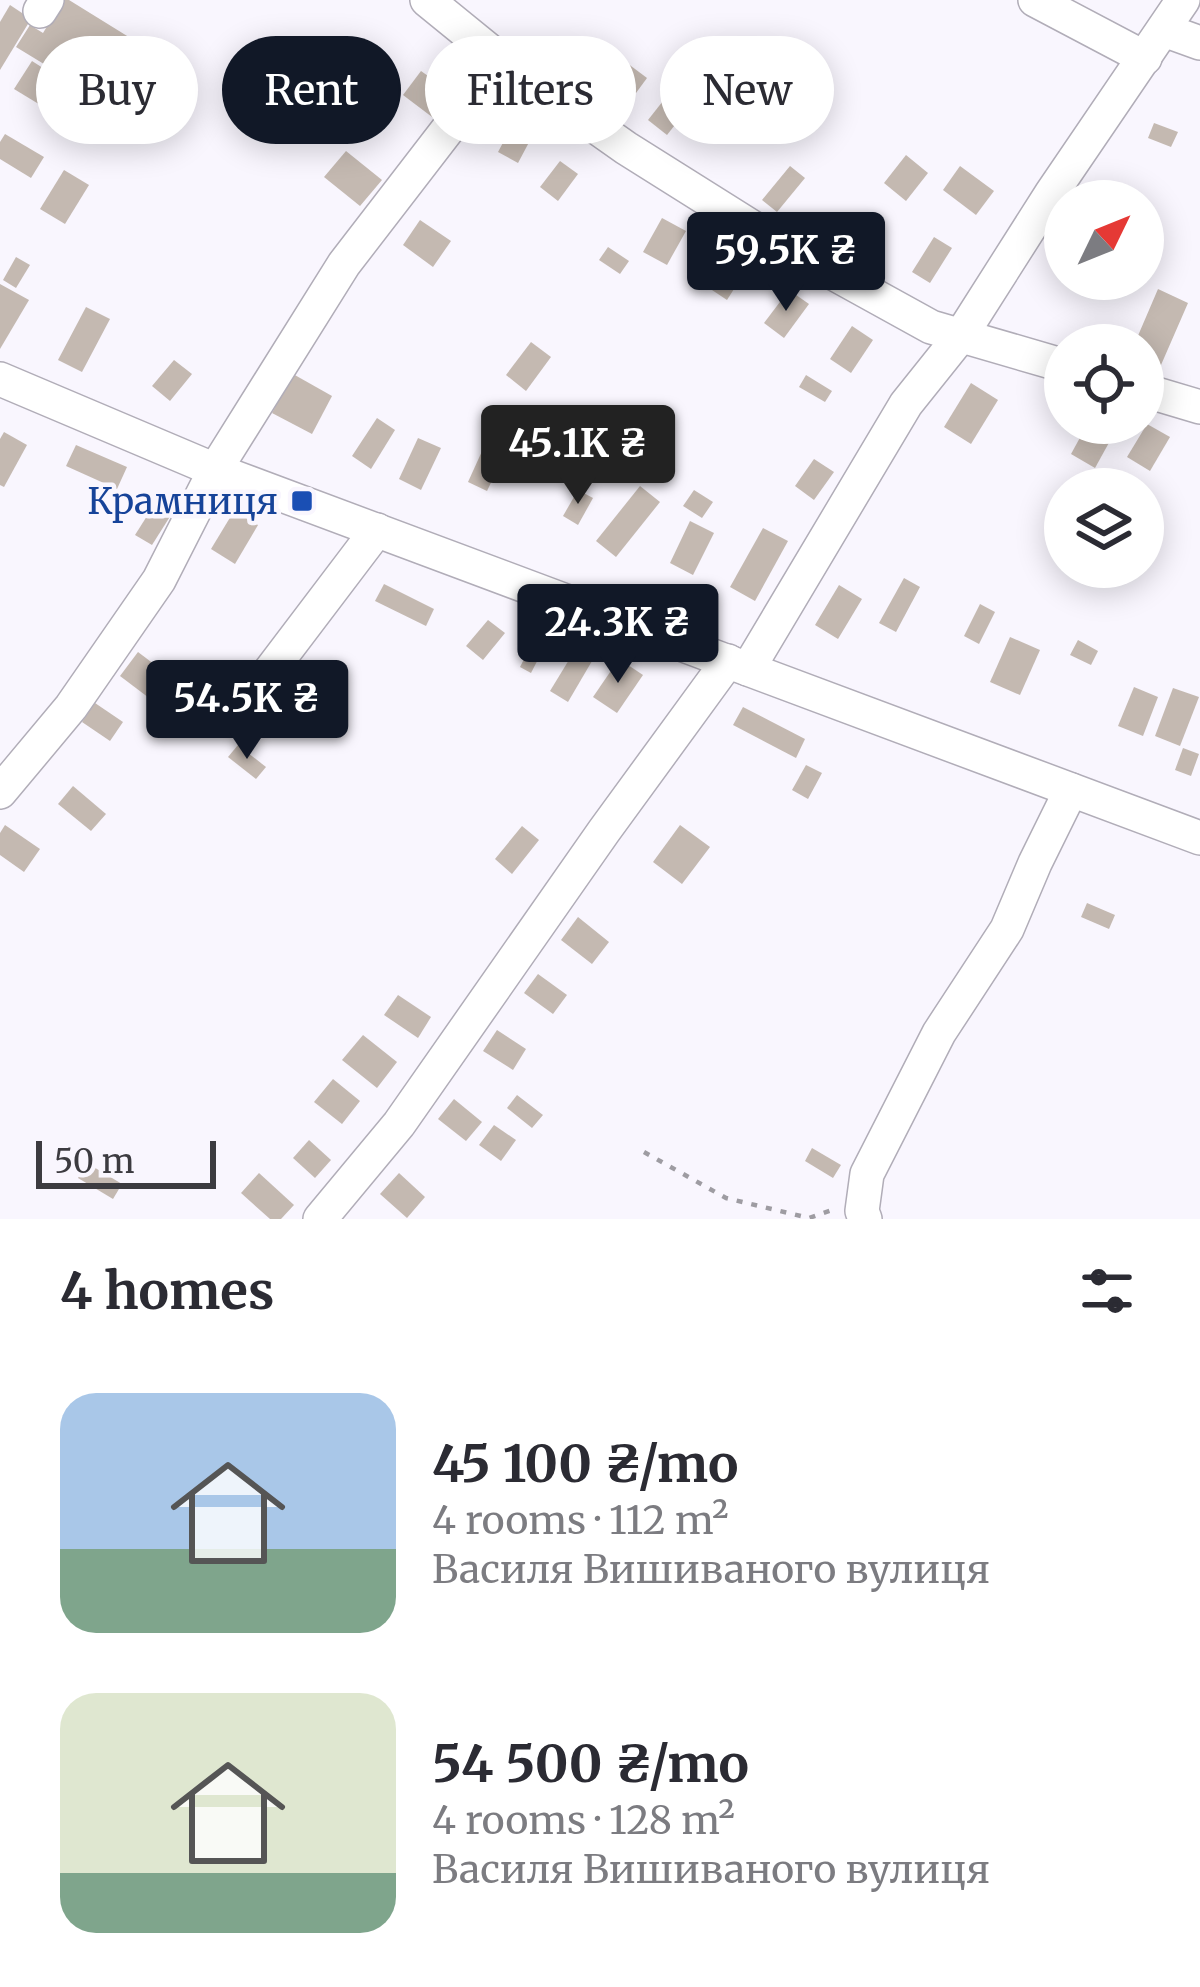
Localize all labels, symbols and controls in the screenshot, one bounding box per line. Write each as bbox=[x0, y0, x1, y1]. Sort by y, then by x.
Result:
chip: Buy bbox=[36, 36, 198, 144]
chip: Rent bbox=[222, 36, 401, 144]
chip: Filters bbox=[425, 36, 636, 144]
chip: New bbox=[660, 36, 834, 144]
north arrow bbox=[1044, 180, 1164, 300]
map controls bbox=[1044, 180, 1164, 588]
pin: 59.5K ₴ bbox=[675, 212, 897, 314]
text: 59.5K ₴ bbox=[714, 226, 858, 275]
button: locate bbox=[1044, 324, 1164, 444]
pin: 45.1K ₴ bbox=[467, 405, 689, 507]
text: 45.1K ₴ bbox=[508, 419, 648, 468]
button: layers bbox=[1044, 468, 1164, 588]
place label: Крамниця bbox=[87, 479, 278, 524]
marker: Крамниця bbox=[289, 488, 315, 514]
pin: 24.3K ₴ bbox=[507, 584, 729, 686]
text: 24.3K ₴ bbox=[544, 598, 692, 647]
pin: 54.5K ₴ bbox=[136, 660, 358, 762]
text: 54.5K ₴ bbox=[173, 674, 321, 723]
scale bar bbox=[36, 1135, 216, 1188]
text: 50 m bbox=[54, 1141, 135, 1182]
icon: filters bbox=[1074, 1258, 1140, 1324]
text: 4 homes bbox=[60, 1259, 274, 1323]
text: 45 100 ₴/mo bbox=[432, 1432, 739, 1496]
icon: home bbox=[156, 1441, 300, 1585]
text: 4 rooms · 112 m² bbox=[432, 1496, 729, 1545]
text: Василя Вишиваного вулиця bbox=[432, 1545, 990, 1594]
text: 54 500 ₴/mo bbox=[432, 1732, 749, 1796]
icon: home bbox=[156, 1741, 300, 1885]
text: 4 rooms · 128 m² bbox=[432, 1796, 735, 1845]
text: Василя Вишиваного вулиця bbox=[432, 1845, 990, 1894]

